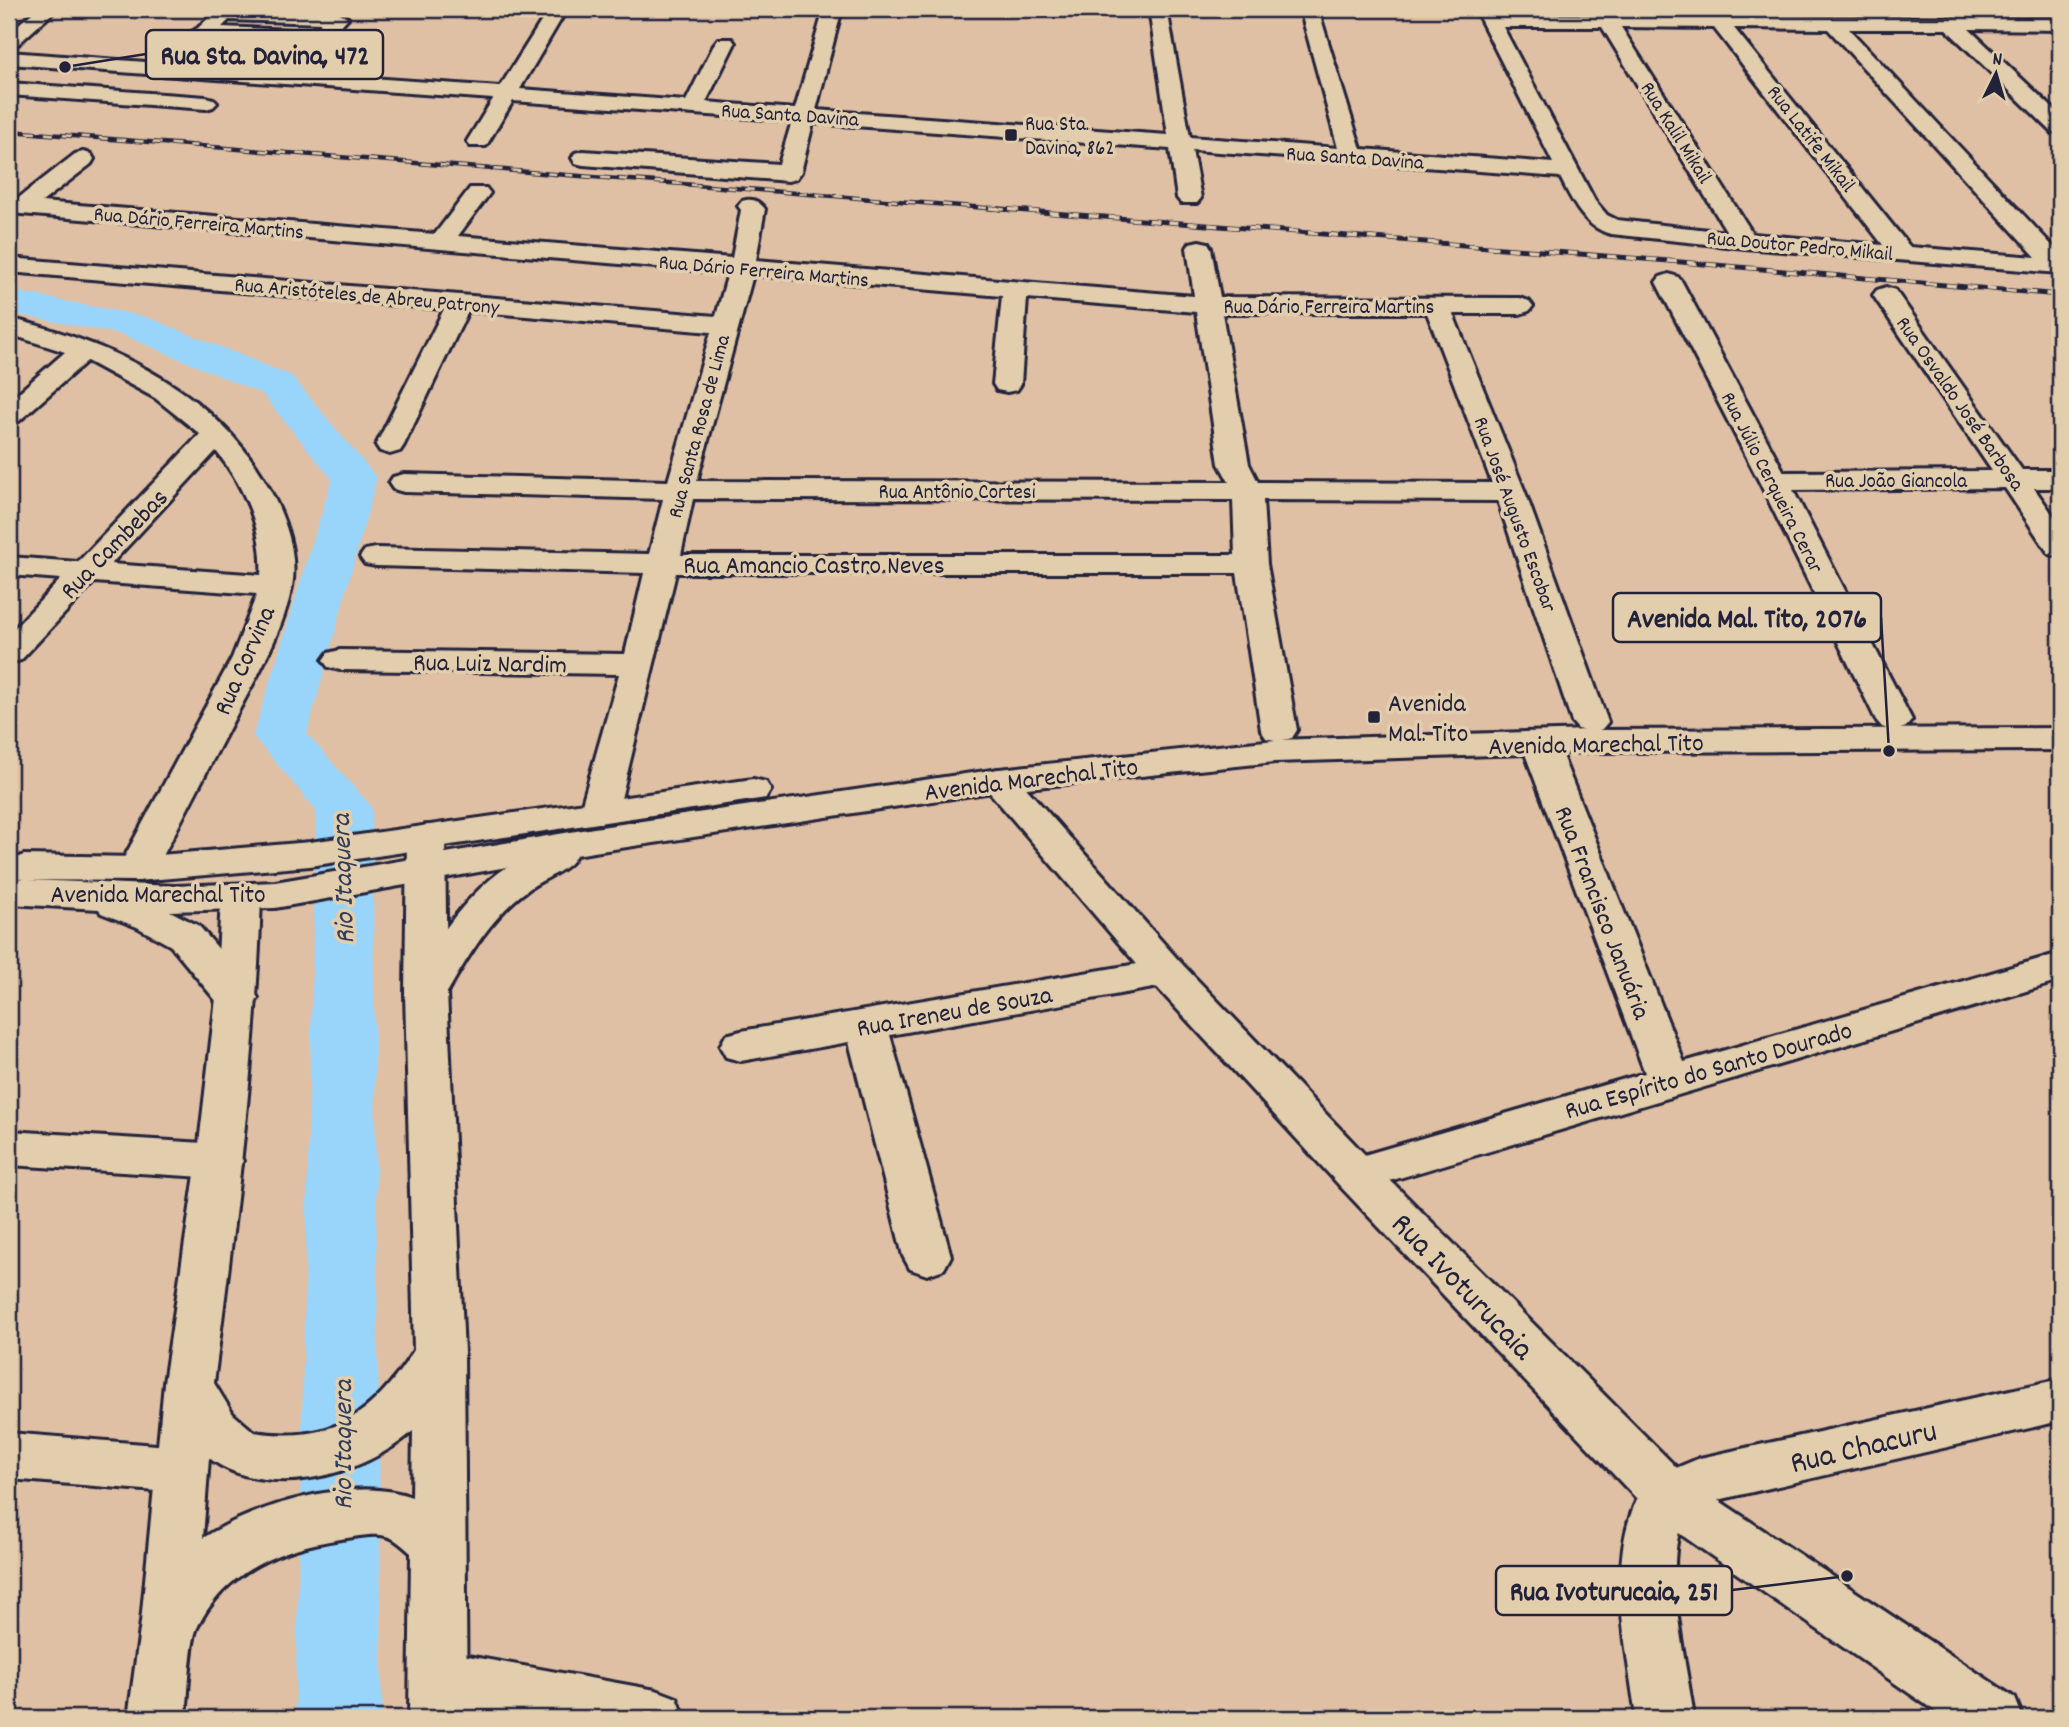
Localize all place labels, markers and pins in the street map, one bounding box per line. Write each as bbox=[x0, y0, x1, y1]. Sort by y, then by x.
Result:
callout: Rua Sta. Davina, 472 bbox=[146, 30, 383, 79]
place label: Rua Sta. Davina, 862 bbox=[1025, 111, 1115, 165]
marker: Rua Sta. Davina, 862 bbox=[1003, 127, 1019, 143]
callout: Avenida Mal. Tito, 2076 bbox=[1613, 593, 1881, 642]
place label: Avenida Mal. Tito bbox=[1388, 687, 1468, 754]
marker: Avenida Mal. Tito bbox=[1366, 709, 1382, 725]
callout: Rua Ivoturucaia, 251 bbox=[1496, 1566, 1732, 1615]

